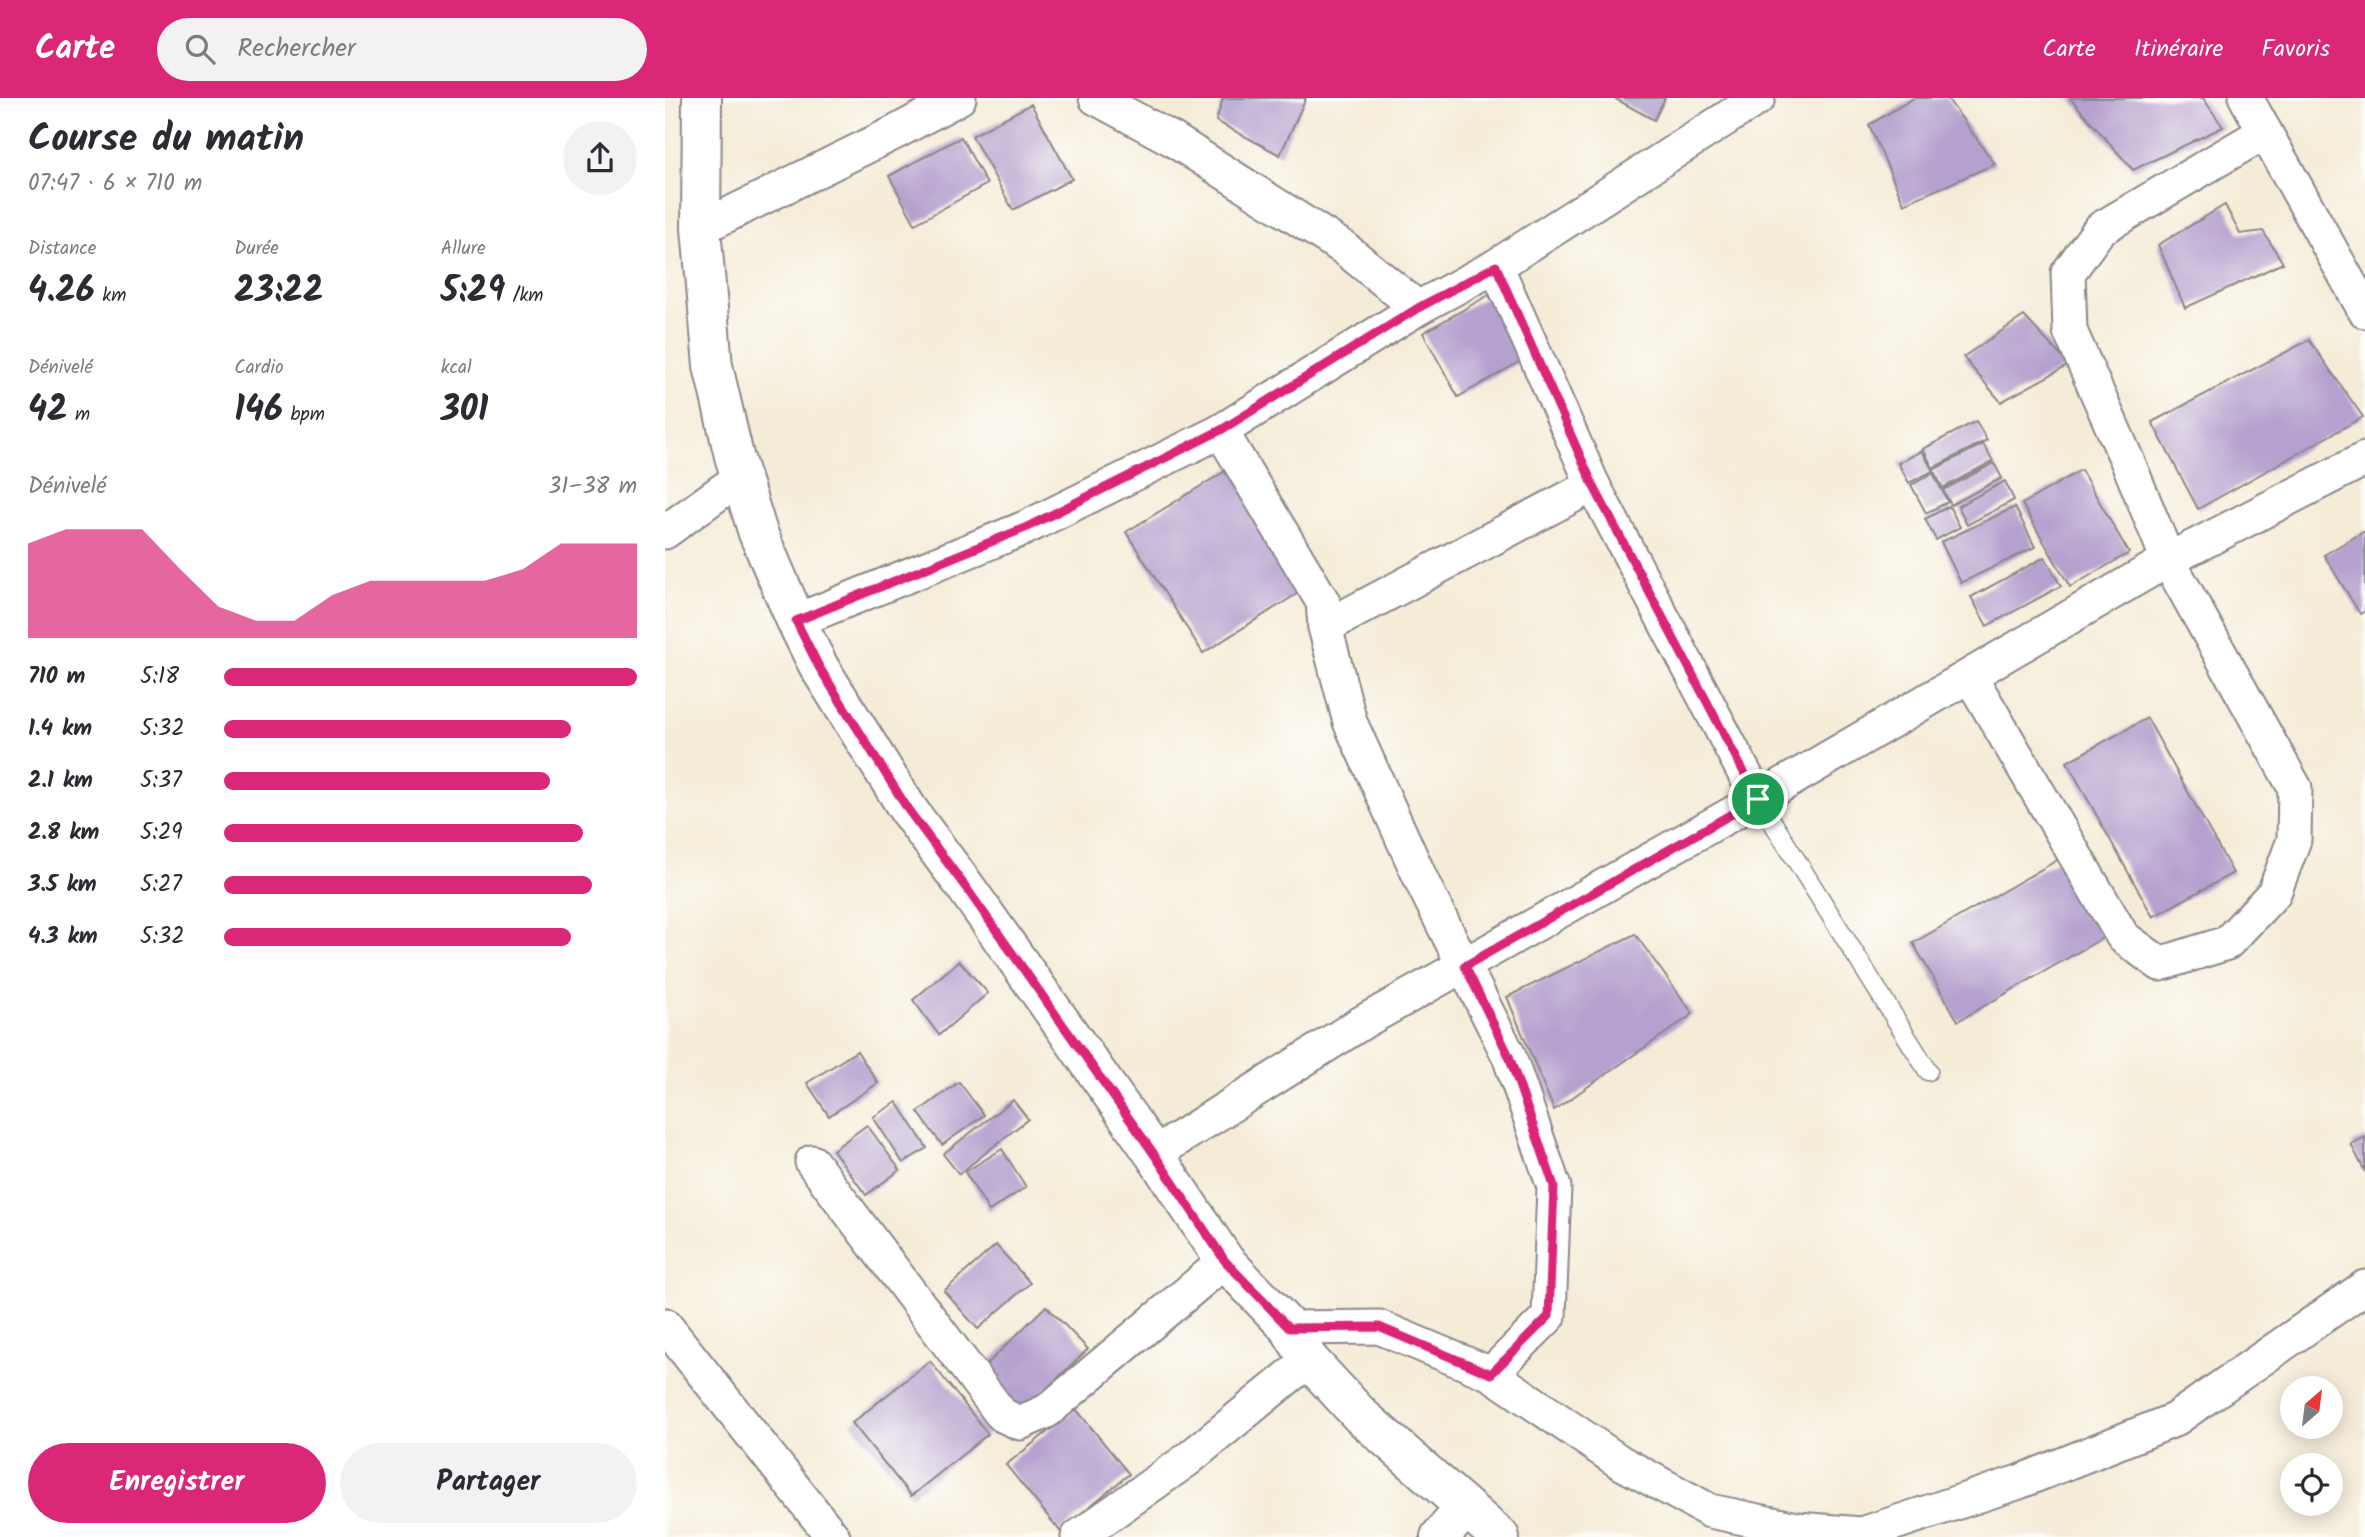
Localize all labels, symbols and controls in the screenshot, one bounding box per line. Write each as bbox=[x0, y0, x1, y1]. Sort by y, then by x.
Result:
search box bbox=[157, 18, 647, 81]
text: Carte bbox=[35, 23, 115, 76]
text: Rechercher bbox=[237, 28, 356, 70]
icon: search bbox=[181, 30, 219, 68]
text: Carte bbox=[2042, 30, 2096, 69]
text: Itinéraire bbox=[2134, 30, 2223, 69]
text: Favoris bbox=[2261, 30, 2330, 69]
text: Course du matin bbox=[28, 110, 304, 170]
button: share bbox=[563, 121, 637, 195]
text: 07:47 · 6 × 710 m bbox=[28, 166, 202, 202]
text: Distance bbox=[28, 234, 96, 264]
text: Durée bbox=[234, 234, 279, 264]
text: Allure bbox=[441, 234, 486, 264]
text: 4.26 bbox=[28, 264, 95, 320]
text: 23:22 bbox=[234, 264, 323, 320]
text: 5:29 bbox=[441, 264, 505, 320]
text: km bbox=[95, 281, 126, 311]
text: /km bbox=[505, 281, 543, 311]
text: Dénivelé bbox=[28, 353, 93, 383]
text: Cardio bbox=[234, 353, 284, 383]
text: kcal bbox=[441, 353, 472, 383]
text: 42 bbox=[28, 383, 67, 439]
text: 146 bbox=[234, 383, 283, 439]
text: 301 bbox=[441, 383, 488, 439]
text: m bbox=[67, 400, 90, 430]
text: bpm bbox=[283, 400, 325, 430]
text: Dénivelé bbox=[28, 469, 106, 505]
text: 31–38 m bbox=[548, 469, 637, 505]
text: 710 m bbox=[28, 659, 85, 695]
text: 5:18 bbox=[140, 659, 179, 695]
text: 1.4 km bbox=[28, 711, 92, 747]
text: 5:32 bbox=[140, 711, 185, 747]
text: 2.1 km bbox=[28, 763, 93, 799]
text: 5:37 bbox=[140, 763, 182, 799]
pin bbox=[1728, 769, 1788, 829]
icon: arrive bbox=[1739, 780, 1777, 818]
text: 2.8 km bbox=[28, 815, 99, 851]
text: 5:29 bbox=[140, 815, 183, 851]
text: 3.5 km bbox=[28, 867, 97, 903]
text: 5:27 bbox=[140, 867, 182, 903]
text: 4.3 km bbox=[28, 919, 98, 955]
text: 5:32 bbox=[140, 919, 185, 955]
north arrow bbox=[2280, 1376, 2343, 1438]
map controls bbox=[2280, 1376, 2343, 1516]
button: Enregistrer bbox=[28, 1443, 326, 1523]
button: Partager bbox=[340, 1443, 637, 1523]
button: locate bbox=[2280, 1453, 2343, 1516]

